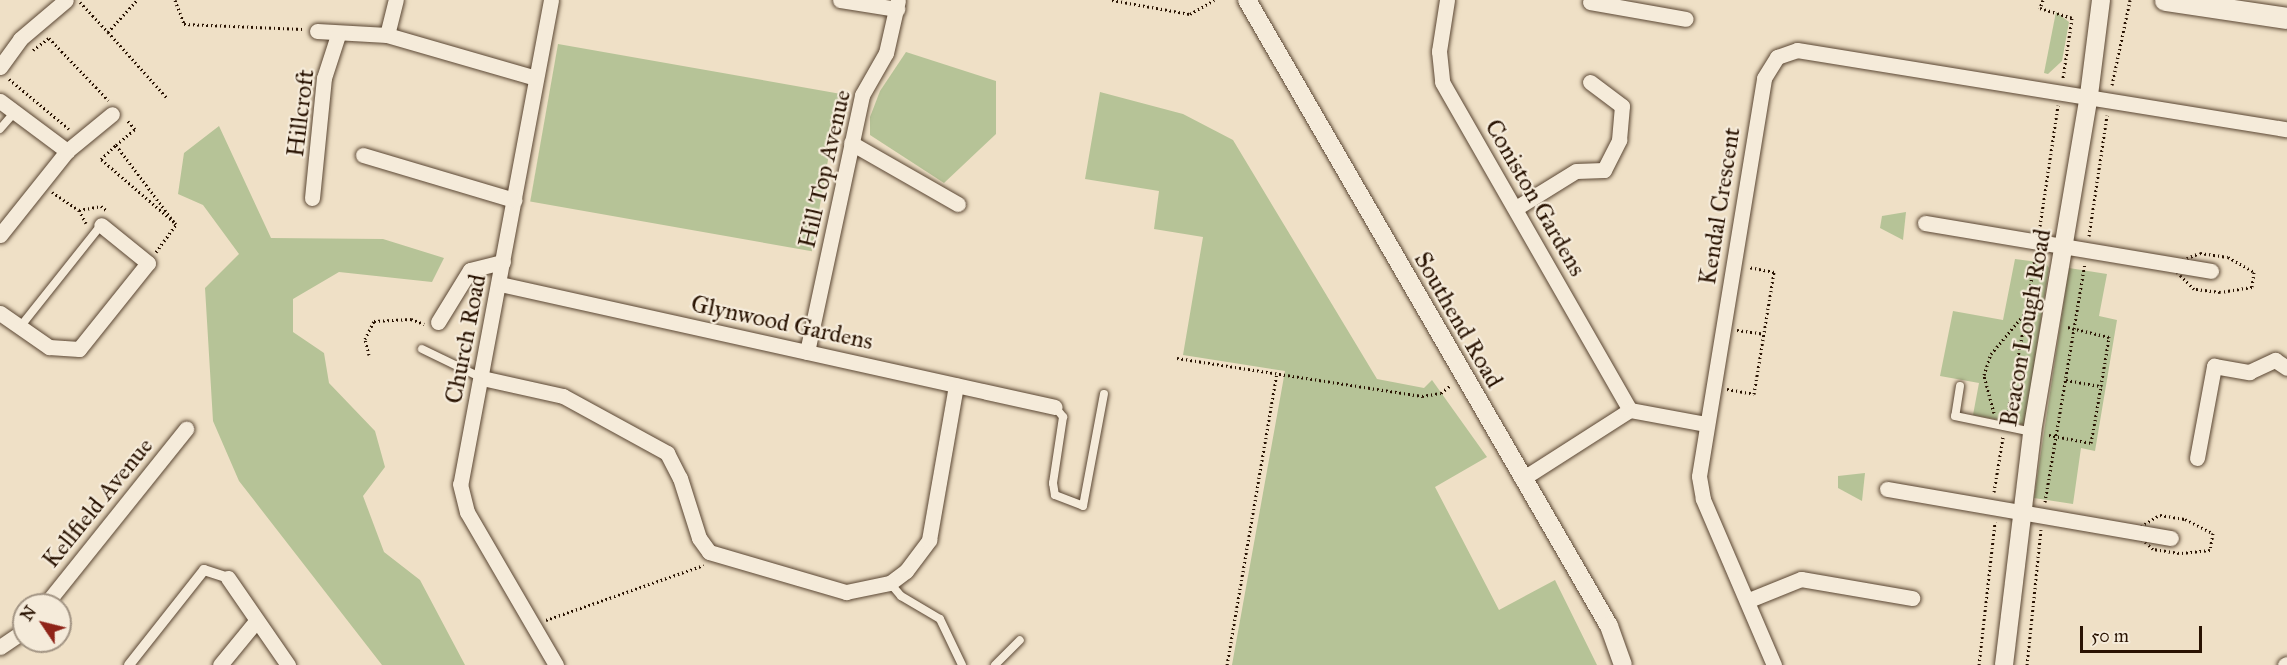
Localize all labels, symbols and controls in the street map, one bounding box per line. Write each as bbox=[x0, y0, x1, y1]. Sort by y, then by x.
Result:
street label: Hillcroft bbox=[281, 68, 321, 158]
street label: Hill Top Avenue bbox=[793, 87, 857, 251]
street label: Coniston Gardens bbox=[1478, 114, 1592, 282]
street label: Kendal Crescent bbox=[1693, 125, 1747, 287]
street label: Beacon Lough Road bbox=[1994, 227, 2058, 429]
street label: Southend Road bbox=[1408, 247, 1508, 393]
street label: Church Road bbox=[439, 272, 493, 406]
street label: Glynwood Gardens bbox=[688, 290, 876, 356]
street label: Kellfield Avenue bbox=[37, 432, 159, 574]
north arrow bbox=[12, 593, 72, 653]
text: N bbox=[17, 603, 40, 625]
scale bar bbox=[2083, 614, 2204, 652]
text: 50 m bbox=[2091, 625, 2129, 647]

